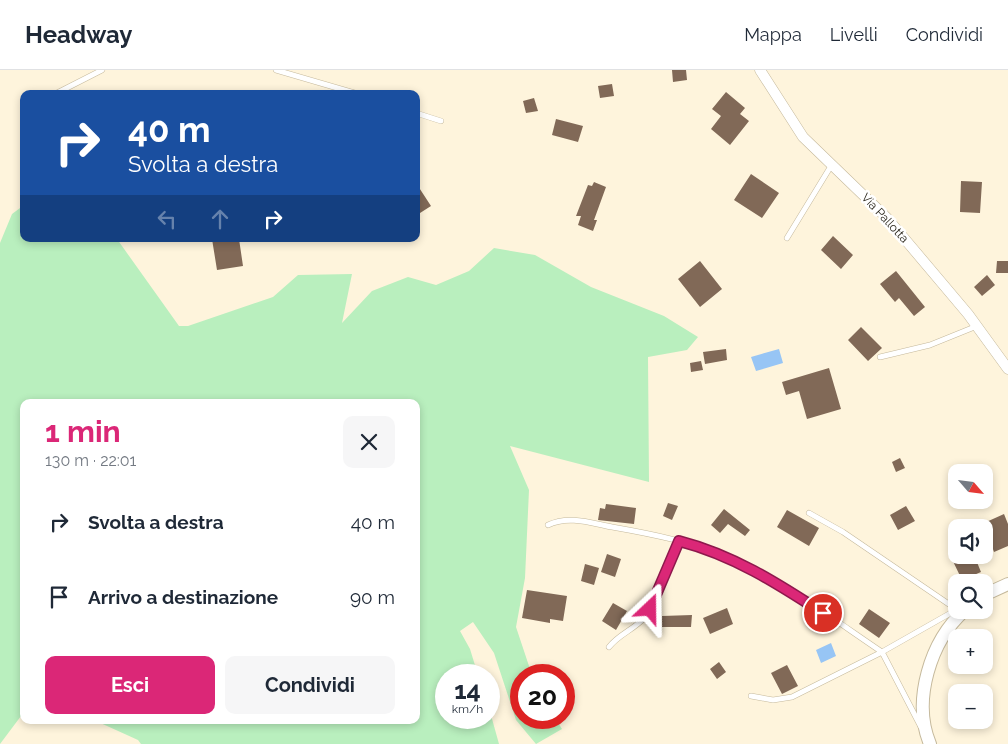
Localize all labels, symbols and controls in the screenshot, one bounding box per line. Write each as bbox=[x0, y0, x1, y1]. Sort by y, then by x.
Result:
text: Headway bbox=[25, 20, 133, 49]
text: Mappa bbox=[744, 24, 802, 45]
text: Livelli bbox=[830, 24, 878, 45]
text: Condividi bbox=[906, 24, 983, 45]
text: 40 m bbox=[128, 109, 210, 150]
icon: right bbox=[45, 110, 110, 175]
text: Svolta a destra bbox=[128, 151, 278, 177]
street label: Via Pallotta bbox=[859, 190, 911, 246]
icon: left bbox=[153, 205, 181, 233]
icon: ahead bbox=[206, 205, 234, 233]
icon: right bbox=[259, 205, 287, 233]
text: 1 min bbox=[45, 414, 121, 449]
button: close bbox=[343, 416, 395, 468]
text: 130 m · 22:01 bbox=[45, 451, 136, 470]
north arrow bbox=[948, 464, 992, 509]
map controls bbox=[948, 464, 993, 729]
icon: right bbox=[45, 508, 73, 536]
text: Svolta a destra bbox=[88, 511, 224, 533]
text: 40 m bbox=[351, 511, 395, 533]
button: sound bbox=[948, 519, 993, 564]
button: search bbox=[948, 574, 993, 619]
position arrow bbox=[623, 582, 675, 634]
icon: arrive bbox=[45, 583, 73, 611]
text: Arrivo a destinazione bbox=[88, 586, 278, 608]
text: 90 m bbox=[350, 586, 395, 608]
pin bbox=[802, 592, 844, 634]
icon: arrive bbox=[809, 599, 837, 627]
button: + bbox=[948, 629, 993, 674]
button: Esci bbox=[45, 656, 215, 714]
button: Condividi bbox=[225, 656, 395, 714]
speed limit sign: 20 bbox=[510, 664, 575, 729]
text: 14 bbox=[454, 675, 481, 705]
button: − bbox=[948, 684, 993, 729]
text: km/h bbox=[452, 702, 483, 716]

